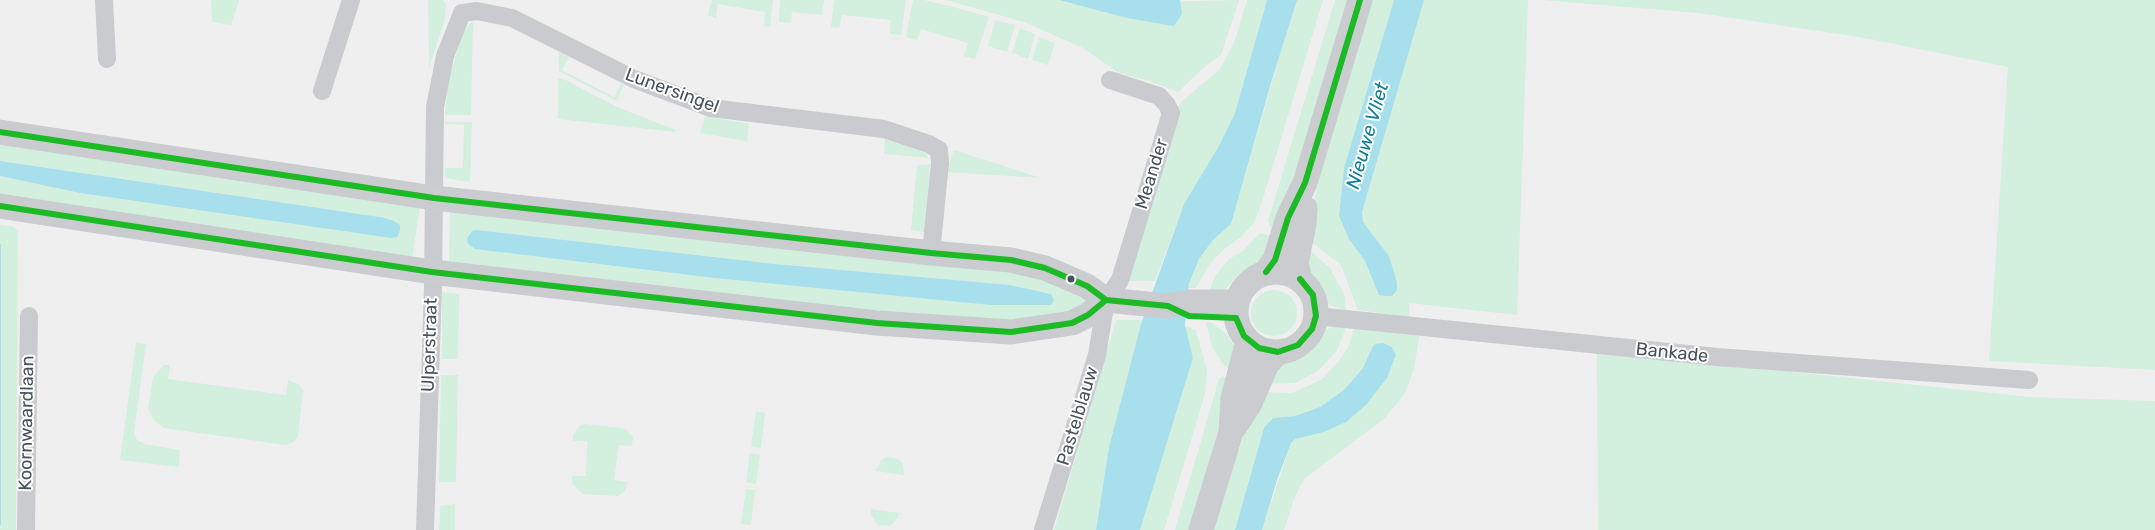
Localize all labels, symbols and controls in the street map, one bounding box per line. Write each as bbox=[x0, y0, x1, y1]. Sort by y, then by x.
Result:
street label: Lunersingel bbox=[622, 64, 722, 118]
water label: Nieuwe Vliet bbox=[1342, 80, 1394, 192]
street label: Meander bbox=[1131, 136, 1173, 212]
unlabelled marker bbox=[1066, 274, 1076, 284]
street label: Ulperstraat bbox=[418, 297, 442, 393]
street label: Bankade bbox=[1635, 338, 1709, 368]
street label: Koornwaardlaan bbox=[15, 355, 39, 491]
street label: Pastelblauw bbox=[1053, 364, 1103, 468]

